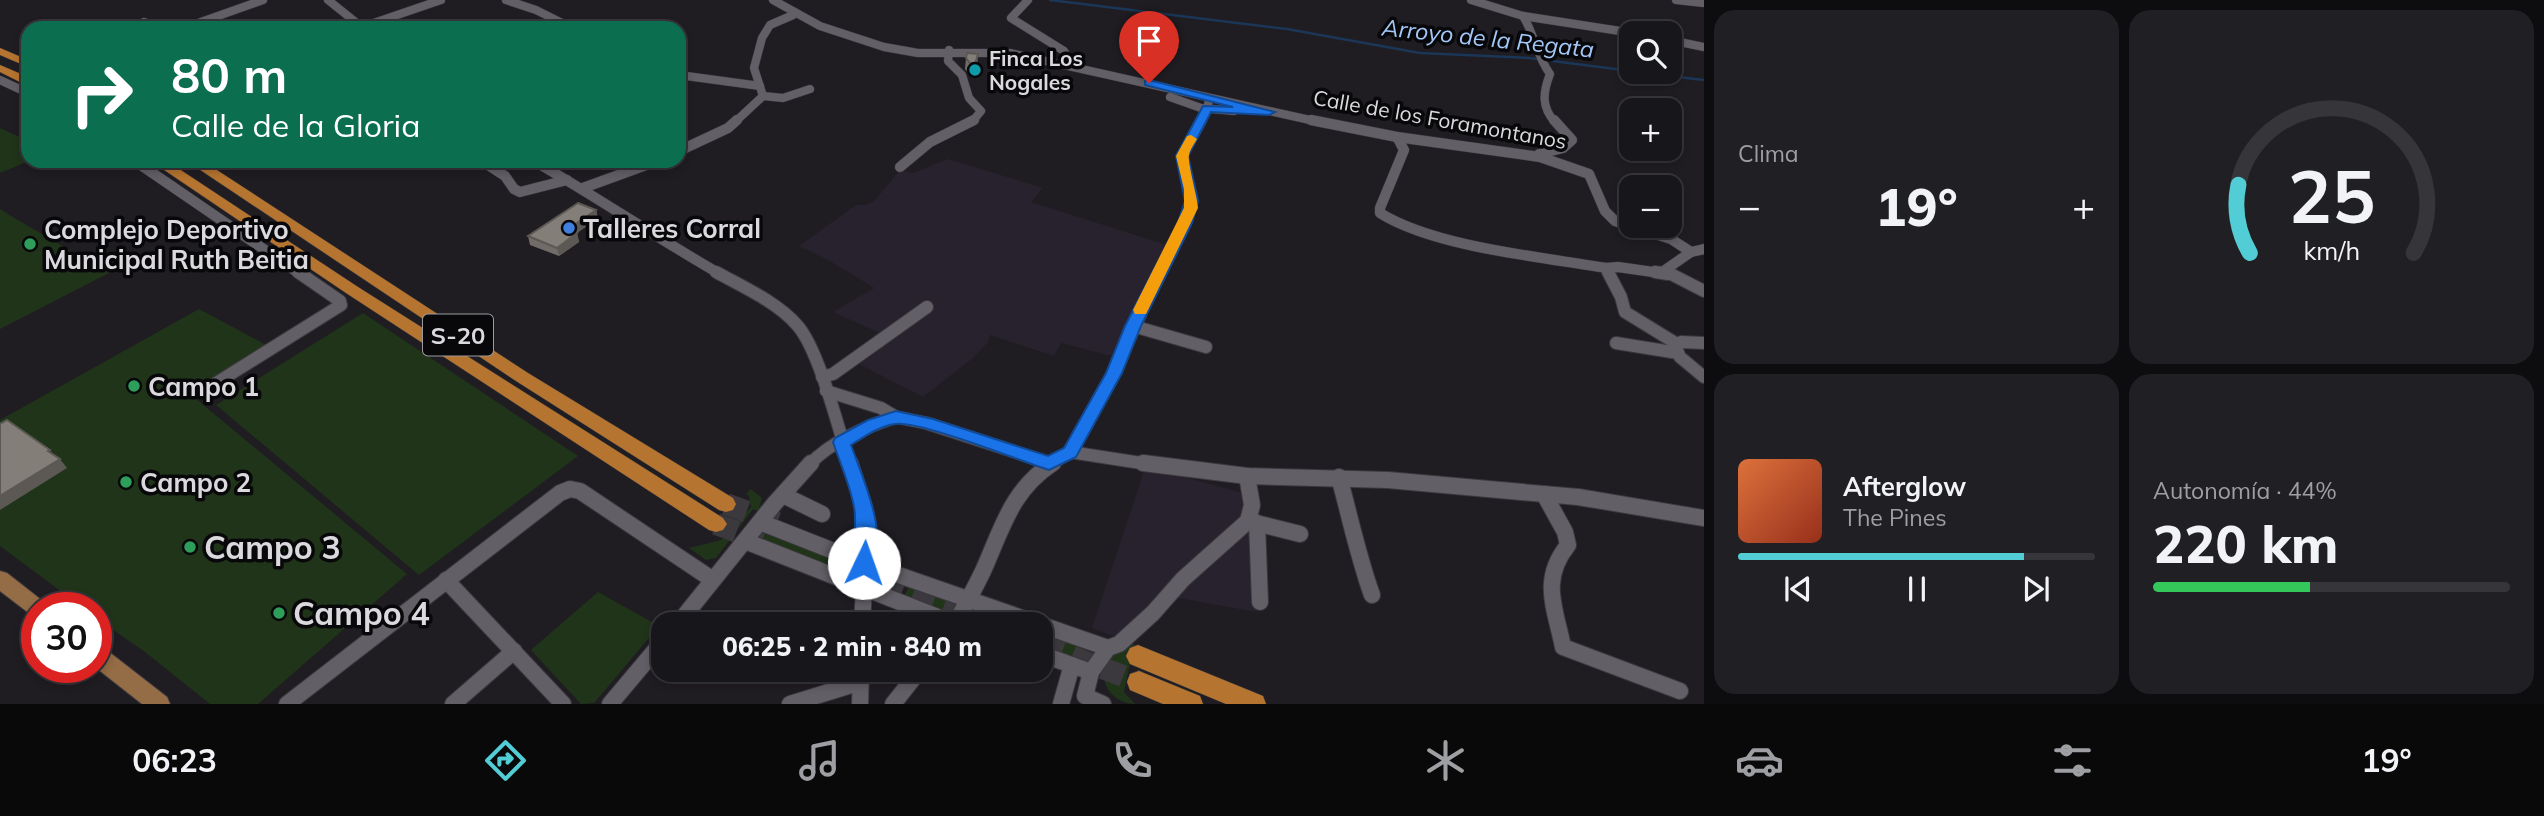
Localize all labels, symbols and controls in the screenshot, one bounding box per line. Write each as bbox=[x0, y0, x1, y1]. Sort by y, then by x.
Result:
pin bbox=[1119, 11, 1179, 83]
water label: Arroyo de la Regata bbox=[1380, 12, 1596, 64]
map controls bbox=[1619, 21, 1682, 238]
button: search bbox=[1619, 21, 1682, 84]
icon: arrive bbox=[1130, 22, 1168, 60]
text: 80 m bbox=[171, 44, 287, 105]
place label: Finca Los Nogales bbox=[989, 45, 1083, 95]
icon: right bbox=[56, 49, 147, 140]
marker: Finca Los Nogales bbox=[967, 62, 983, 78]
street label: Calle de los Foramontanos bbox=[1311, 84, 1569, 154]
button: + bbox=[1619, 98, 1682, 161]
text: Calle de la Gloria bbox=[171, 105, 420, 145]
text: Clima bbox=[1738, 139, 1799, 168]
text: 25 bbox=[2288, 150, 2375, 241]
text: 19° bbox=[1875, 174, 1958, 239]
button: − bbox=[1619, 175, 1682, 238]
text: − bbox=[1738, 182, 1761, 230]
text: + bbox=[2072, 182, 2095, 230]
place label: Talleres Corral bbox=[583, 212, 761, 245]
place label: Complejo Deportivo Municipal Ruth Beitia bbox=[44, 213, 309, 276]
marker: Talleres Corral bbox=[561, 220, 577, 236]
text: km/h bbox=[2303, 235, 2360, 266]
marker: Complejo Deportivo Municipal Ruth Beitia bbox=[22, 236, 38, 252]
road number: S-20 bbox=[423, 314, 493, 356]
place label: Campo 1 bbox=[148, 370, 259, 403]
marker: Campo 1 bbox=[126, 378, 142, 394]
place label: Campo 2 bbox=[140, 466, 251, 499]
text: Afterglow bbox=[1843, 470, 1966, 503]
marker: Campo 2 bbox=[118, 474, 134, 490]
text: Autonomía · 44% bbox=[2153, 476, 2337, 505]
text: The Pines bbox=[1843, 503, 1947, 532]
text: 220 km bbox=[2153, 511, 2338, 576]
position arrow bbox=[827, 526, 901, 600]
place label: Campo 3 bbox=[204, 527, 341, 567]
marker: Campo 3 bbox=[182, 539, 198, 555]
icon: previous bbox=[1779, 570, 1817, 608]
icon: pause bbox=[1898, 570, 1936, 608]
icon: next bbox=[2017, 570, 2055, 608]
speed limit sign: 30 bbox=[21, 592, 112, 683]
place label: Campo 4 bbox=[293, 593, 430, 633]
marker: Campo 4 bbox=[271, 605, 287, 621]
text: 06:25 · 2 min · 840 m bbox=[722, 630, 982, 663]
icon: directions bbox=[481, 736, 530, 785]
icon: music bbox=[795, 736, 844, 785]
icon: phone bbox=[1108, 736, 1157, 785]
icon: climate bbox=[1421, 736, 1470, 785]
icon: car bbox=[1735, 736, 1784, 785]
icon: filters bbox=[2048, 736, 2097, 785]
text: 06:23 bbox=[132, 740, 217, 780]
text: 19° bbox=[2361, 740, 2412, 780]

